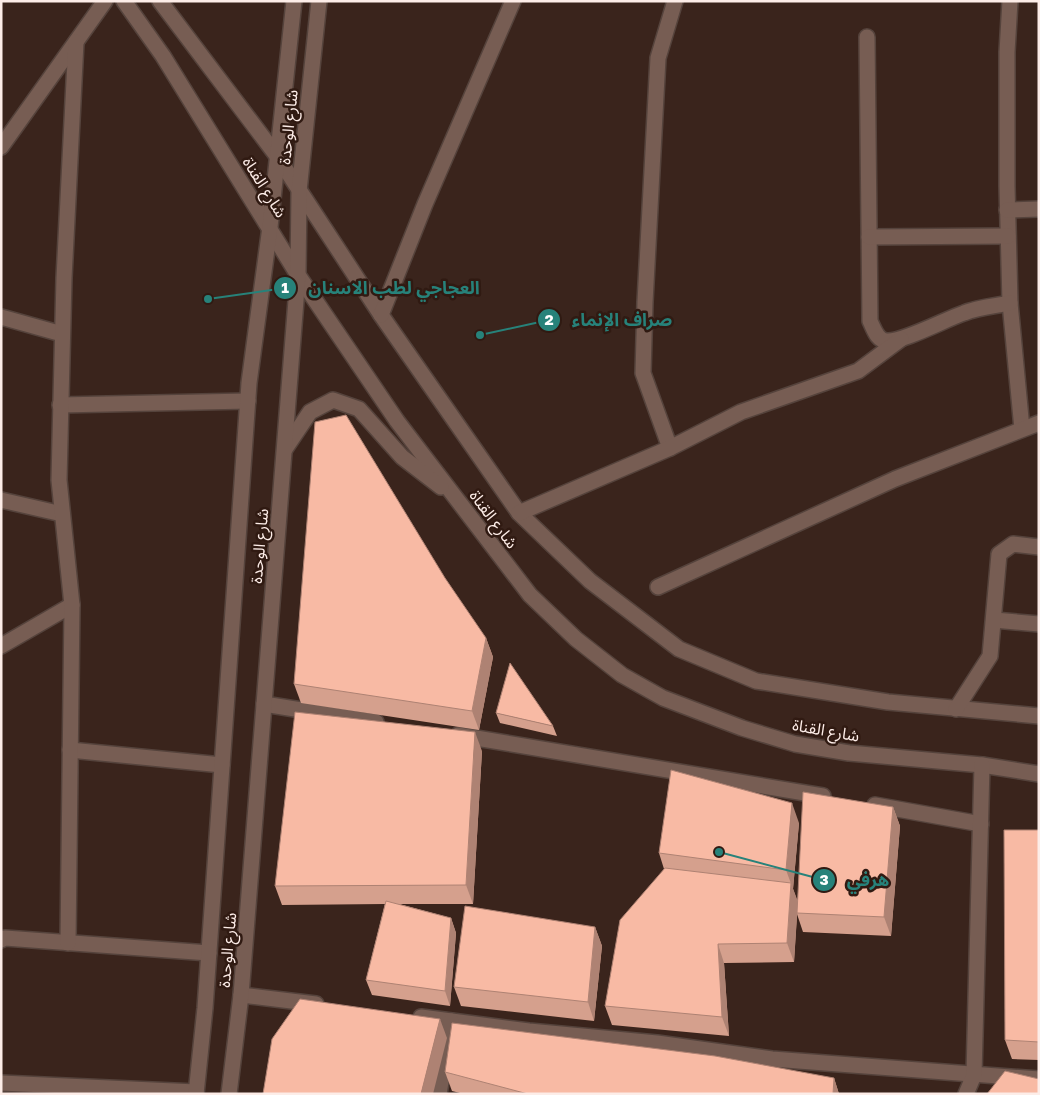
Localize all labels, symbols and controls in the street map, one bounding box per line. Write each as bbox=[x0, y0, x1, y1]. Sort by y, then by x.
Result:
street label: شارع الوحدة bbox=[274, 89, 305, 166]
street label: شارع القناة bbox=[236, 153, 291, 223]
callout: العجاجي لطب الاسنان bbox=[273, 271, 489, 304]
text: العجاجي لطب الاسنان bbox=[308, 276, 480, 302]
text: 1 bbox=[281, 278, 289, 296]
callout: صراف الإنماء bbox=[537, 304, 682, 337]
text: صراف الإنماء bbox=[572, 308, 672, 332]
text: 2 bbox=[544, 310, 554, 328]
street label: شارع القناة bbox=[463, 486, 522, 554]
street label: شارع الوحدة bbox=[246, 508, 275, 585]
street label: شارع القناة bbox=[790, 714, 861, 749]
callout: هرفي bbox=[811, 863, 899, 896]
text: هرفي bbox=[847, 868, 889, 894]
text: 3 bbox=[819, 870, 829, 888]
street label: شارع الوحدة bbox=[214, 912, 243, 989]

